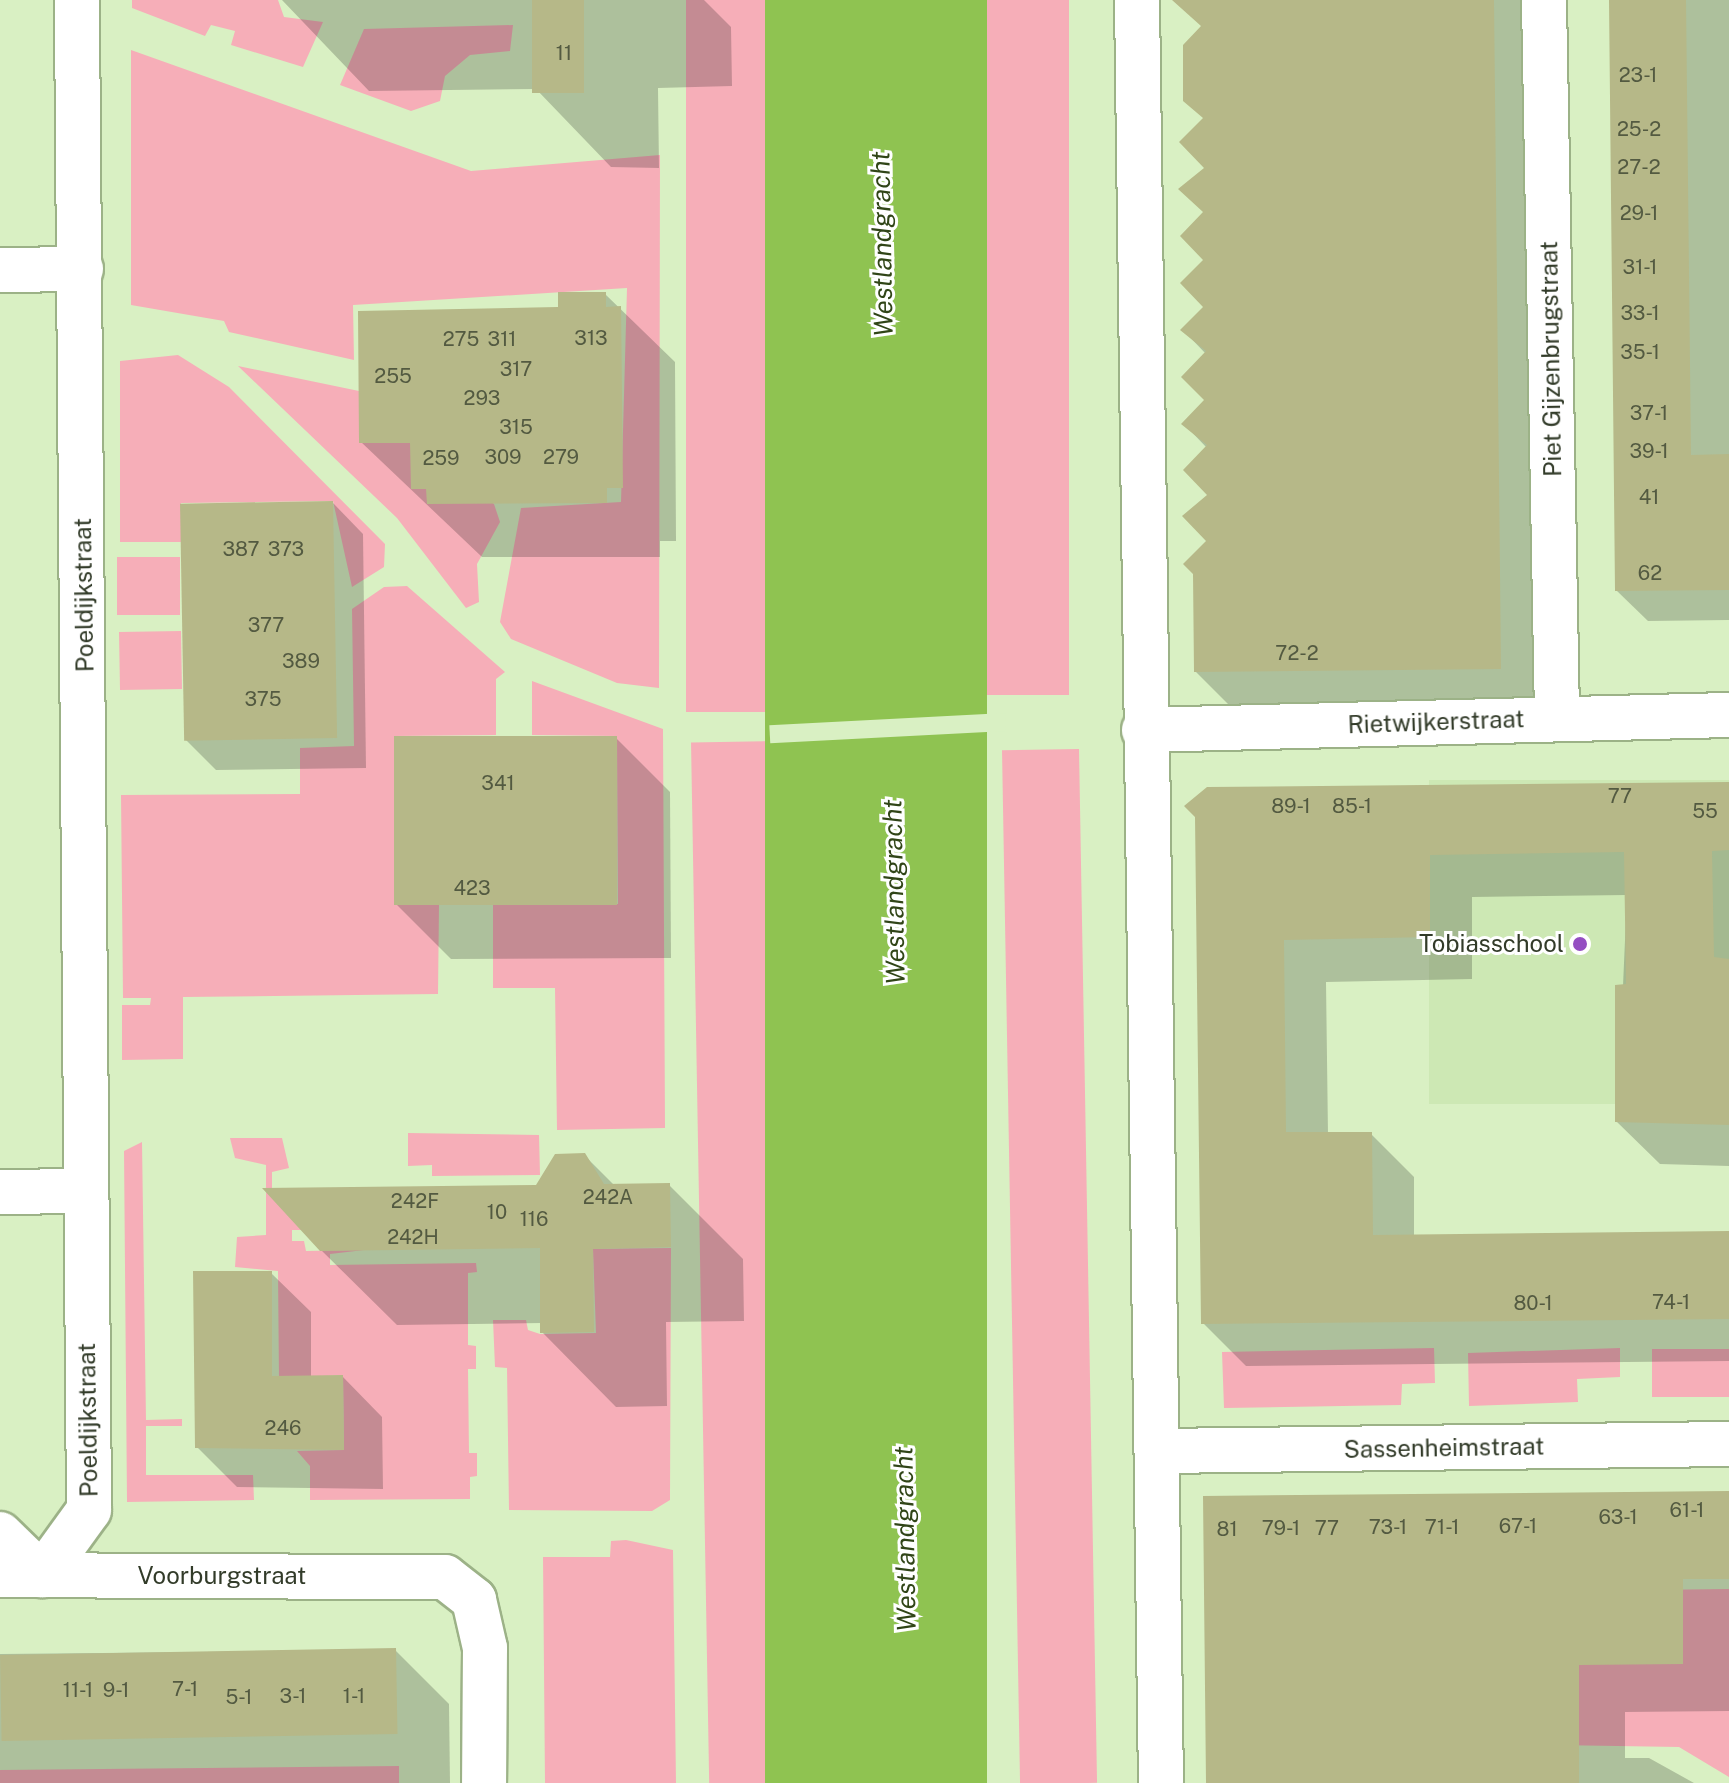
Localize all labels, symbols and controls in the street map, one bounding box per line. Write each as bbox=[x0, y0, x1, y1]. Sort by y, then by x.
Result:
house number: 11 bbox=[556, 41, 572, 65]
house number: 23-1 bbox=[1619, 63, 1657, 87]
house number: 25-2 bbox=[1617, 117, 1661, 141]
water label: Westlandgracht bbox=[865, 151, 899, 337]
house number: 27-2 bbox=[1617, 155, 1661, 179]
house number: 29-1 bbox=[1620, 201, 1658, 225]
street label: Piet Gijzenbrugstraat bbox=[1535, 241, 1567, 477]
house number: 31-1 bbox=[1623, 255, 1657, 279]
house number: 33-1 bbox=[1620, 301, 1660, 325]
house number: 313 bbox=[574, 326, 608, 350]
house number: 275 bbox=[443, 327, 479, 351]
house number: 311 bbox=[488, 327, 516, 351]
house number: 35-1 bbox=[1620, 340, 1660, 364]
house number: 317 bbox=[500, 357, 532, 381]
house number: 255 bbox=[374, 364, 412, 388]
house number: 293 bbox=[464, 386, 500, 410]
house number: 37-1 bbox=[1630, 401, 1668, 425]
house number: 315 bbox=[499, 415, 533, 439]
house number: 39-1 bbox=[1629, 439, 1669, 463]
house number: 309 bbox=[484, 445, 522, 469]
house number: 279 bbox=[543, 445, 579, 469]
house number: 259 bbox=[422, 446, 460, 470]
house number: 41 bbox=[1639, 485, 1659, 509]
street label: Poeldijkstraat bbox=[68, 518, 100, 672]
house number: 387 bbox=[222, 537, 260, 561]
house number: 373 bbox=[268, 537, 304, 561]
house number: 62 bbox=[1638, 561, 1662, 585]
house number: 377 bbox=[248, 613, 284, 637]
house number: 72-2 bbox=[1275, 641, 1319, 665]
house number: 389 bbox=[282, 649, 320, 673]
house number: 375 bbox=[244, 687, 282, 711]
street label: Rietwijkerstraat bbox=[1347, 705, 1525, 739]
house number: 341 bbox=[481, 771, 515, 795]
house number: 77 bbox=[1608, 784, 1632, 808]
house number: 89-1 bbox=[1271, 794, 1311, 818]
house number: 85-1 bbox=[1332, 794, 1372, 818]
water label: Westlandgracht bbox=[877, 799, 911, 985]
house number: 55 bbox=[1692, 799, 1718, 823]
house number: 423 bbox=[453, 876, 491, 900]
place label: Tobiasschool bbox=[1419, 930, 1564, 958]
marker: Tobiasschool bbox=[1571, 935, 1589, 953]
house number: 242A bbox=[583, 1185, 633, 1209]
house number: 242F bbox=[391, 1189, 439, 1213]
house number: 10 bbox=[487, 1200, 507, 1224]
house number: 116 bbox=[520, 1207, 548, 1231]
house number: 242H bbox=[387, 1225, 439, 1249]
house number: 74-1 bbox=[1652, 1290, 1690, 1314]
house number: 80-1 bbox=[1513, 1291, 1553, 1315]
street label: Poeldijkstraat bbox=[72, 1343, 104, 1497]
house number: 246 bbox=[265, 1416, 301, 1440]
street label: Sassenheimstraat bbox=[1344, 1432, 1544, 1464]
water label: Westlandgracht bbox=[888, 1446, 922, 1632]
house number: 61-1 bbox=[1670, 1498, 1704, 1522]
house number: 63-1 bbox=[1598, 1505, 1638, 1529]
house number: 67-1 bbox=[1499, 1514, 1537, 1538]
house number: 73-1 bbox=[1369, 1515, 1407, 1539]
house number: 71-1 bbox=[1425, 1515, 1459, 1539]
house number: 79-1 bbox=[1262, 1516, 1300, 1540]
house number: 77 bbox=[1315, 1516, 1339, 1540]
house number: 81 bbox=[1216, 1517, 1238, 1541]
street label: Voorburgstraat bbox=[138, 1562, 306, 1590]
house number: 7-1 bbox=[172, 1677, 198, 1701]
house number: 11-1 bbox=[63, 1678, 93, 1702]
house number: 9-1 bbox=[103, 1678, 129, 1702]
house number: 3-1 bbox=[280, 1684, 306, 1708]
house number: 1-1 bbox=[343, 1684, 365, 1708]
house number: 5-1 bbox=[226, 1685, 252, 1709]

